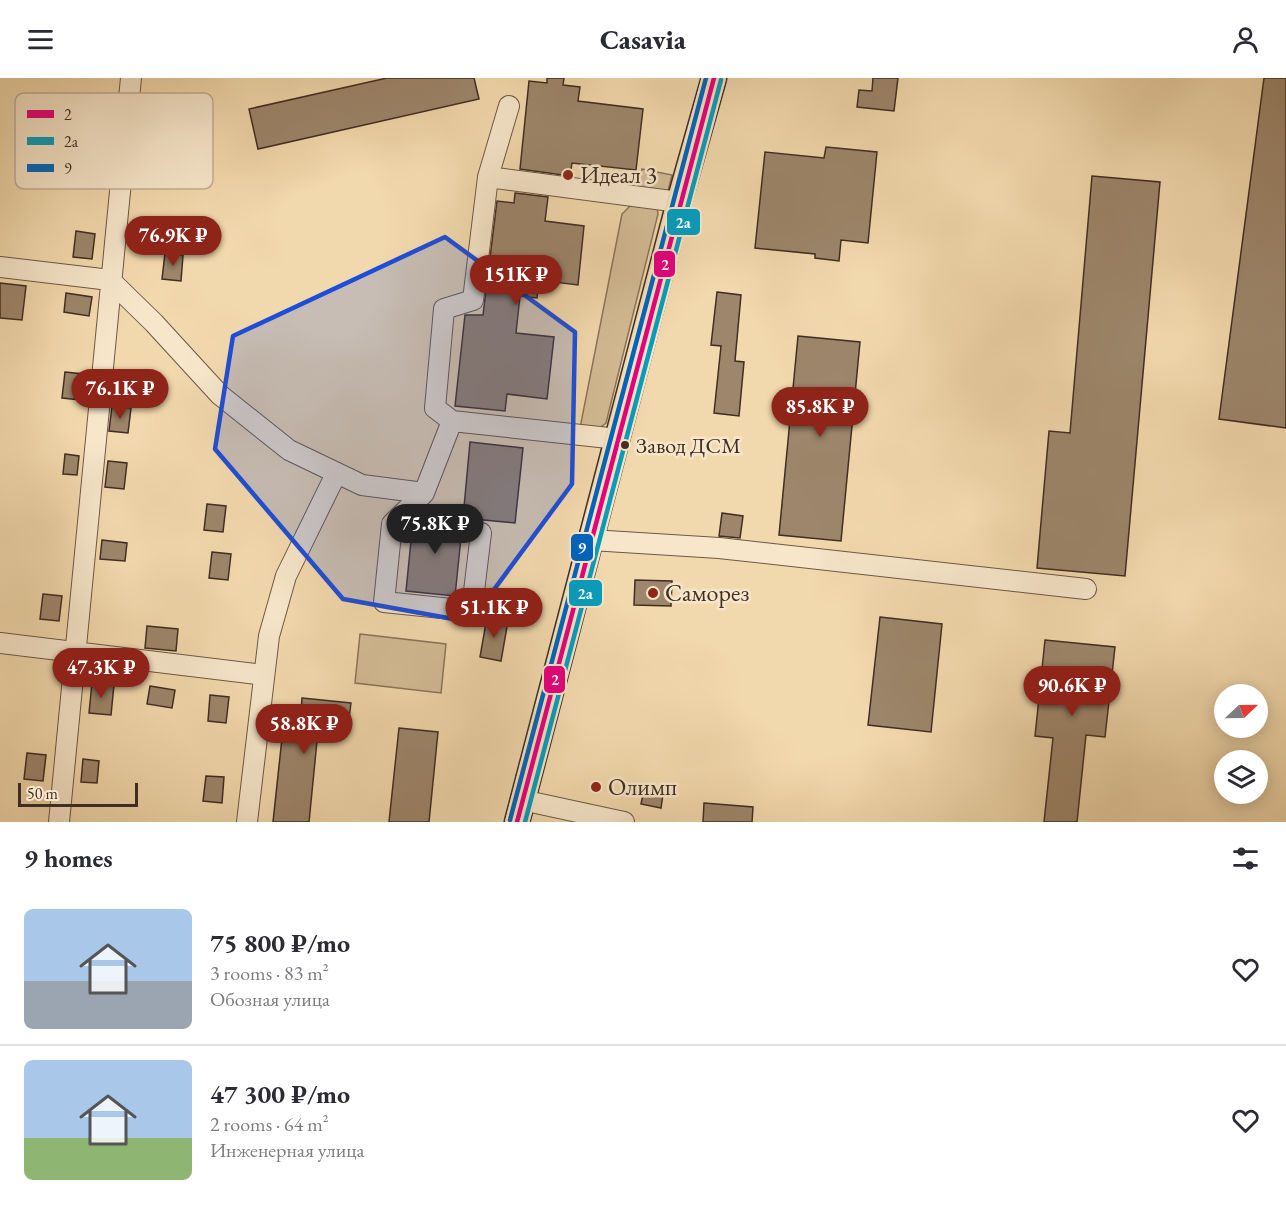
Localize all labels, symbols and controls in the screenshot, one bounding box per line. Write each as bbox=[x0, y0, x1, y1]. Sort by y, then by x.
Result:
text: Casavia bbox=[600, 22, 686, 57]
icon: menu bbox=[24, 23, 57, 56]
icon: person bbox=[1229, 23, 1262, 56]
legend bbox=[15, 93, 213, 189]
text: 2 bbox=[64, 104, 72, 125]
text: 2а bbox=[64, 131, 79, 152]
text: 9 bbox=[64, 158, 72, 179]
place label: Идеал 3 bbox=[580, 159, 657, 190]
marker: Идеал 3 bbox=[561, 168, 575, 182]
line badge: 2а bbox=[666, 208, 701, 236]
text: 2а bbox=[675, 212, 692, 233]
pin: 76.9K ₽ bbox=[118, 216, 228, 267]
text: 76.9K ₽ bbox=[139, 222, 207, 248]
line badge: 2 bbox=[653, 250, 676, 278]
text: 2 bbox=[661, 254, 670, 275]
pin: 151K ₽ bbox=[467, 255, 565, 306]
text: 151K ₽ bbox=[484, 261, 548, 287]
pin: 76.1K ₽ bbox=[65, 369, 175, 420]
text: 76.1K ₽ bbox=[86, 375, 154, 401]
pin: 85.8K ₽ bbox=[765, 387, 875, 438]
text: 85.8K ₽ bbox=[786, 393, 854, 419]
place label: Завод ДСМ bbox=[636, 431, 741, 460]
marker: Завод ДСМ bbox=[619, 439, 631, 451]
pin: 75.8K ₽ bbox=[380, 504, 490, 555]
text: 75.8K ₽ bbox=[401, 510, 469, 536]
line badge: 9 bbox=[570, 533, 594, 562]
text: 9 bbox=[578, 537, 587, 558]
place label: Саморез bbox=[665, 577, 749, 608]
line badge: 2а bbox=[568, 579, 603, 607]
text: 2а bbox=[577, 583, 594, 604]
marker: Саморез bbox=[646, 586, 660, 600]
pin: 51.1K ₽ bbox=[439, 588, 549, 639]
text: 51.1K ₽ bbox=[460, 594, 528, 620]
pin: 47.3K ₽ bbox=[46, 648, 156, 699]
text: 47.3K ₽ bbox=[67, 654, 135, 680]
line badge: 2 bbox=[543, 665, 566, 694]
pin: 90.6K ₽ bbox=[1017, 666, 1127, 717]
text: 2 bbox=[551, 669, 560, 690]
text: 90.6K ₽ bbox=[1038, 672, 1106, 698]
north arrow bbox=[1214, 684, 1268, 738]
map controls bbox=[1214, 684, 1268, 804]
pin: 58.8K ₽ bbox=[249, 704, 359, 755]
text: 58.8K ₽ bbox=[270, 710, 338, 736]
button: layers bbox=[1214, 750, 1268, 804]
place label: Олимп bbox=[608, 771, 677, 802]
scale bar bbox=[18, 780, 138, 808]
marker: Олимп bbox=[589, 780, 603, 794]
text: 50 m bbox=[27, 783, 58, 804]
text: 9 homes bbox=[24, 841, 113, 875]
icon: filters bbox=[1229, 842, 1262, 875]
text: 75 800 ₽/mo bbox=[210, 926, 350, 960]
icon: home bbox=[72, 933, 144, 1005]
icon: heart bbox=[1229, 953, 1262, 986]
text: 3 rooms · 83 m² bbox=[210, 960, 329, 986]
text: Обозная улица bbox=[210, 986, 330, 1012]
text: 47 300 ₽/mo bbox=[210, 1077, 350, 1111]
icon: home bbox=[72, 1084, 144, 1156]
icon: heart bbox=[1229, 1104, 1262, 1137]
text: 2 rooms · 64 m² bbox=[210, 1111, 329, 1137]
text: Инженерная улица bbox=[210, 1137, 365, 1163]

